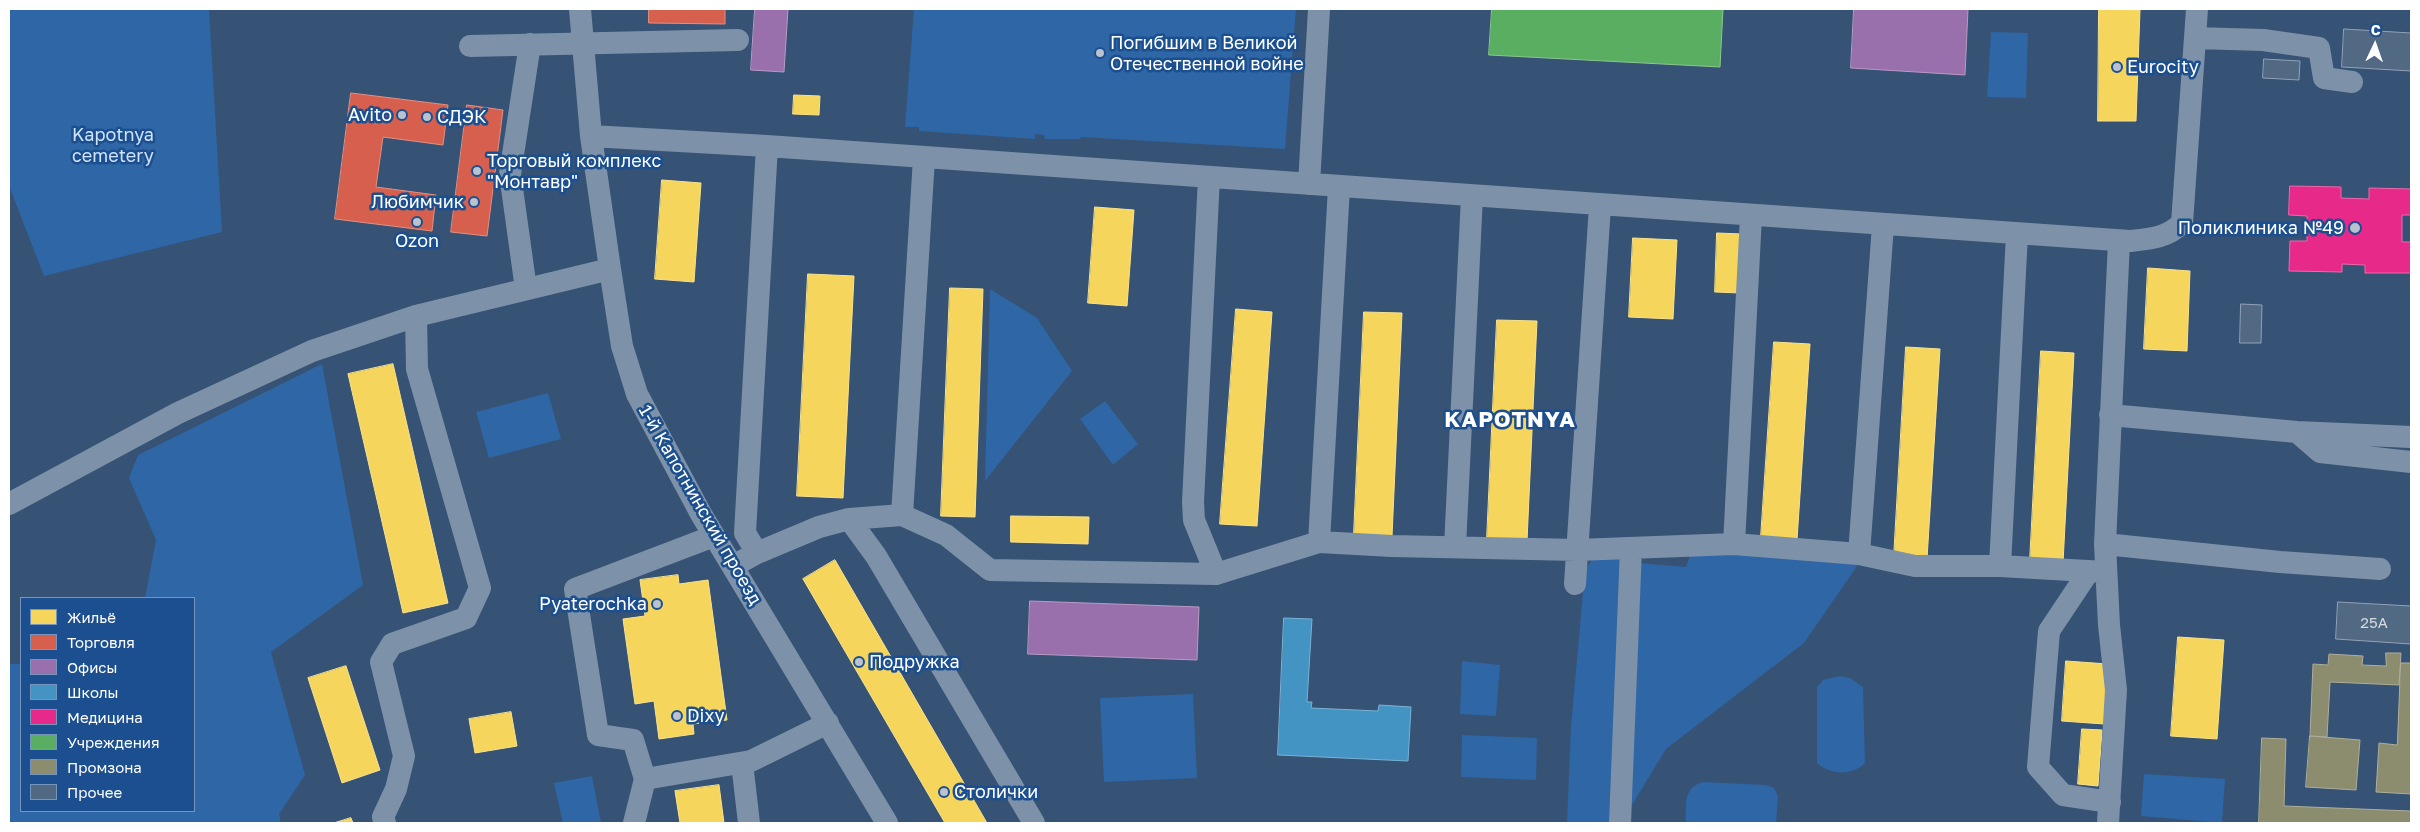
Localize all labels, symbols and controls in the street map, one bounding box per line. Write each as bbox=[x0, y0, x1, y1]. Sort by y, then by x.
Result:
north arrow bbox=[2350, 20, 2400, 70]
text: С bbox=[2370, 21, 2381, 38]
place label: Погибшим в Великой Отечественной войне bbox=[1110, 32, 1304, 74]
marker: Погибшим в Великой Отечественной войне bbox=[1094, 47, 1106, 59]
place label: Eurocity bbox=[2127, 56, 2199, 78]
marker: Eurocity bbox=[2111, 61, 2123, 73]
place label: Avito bbox=[348, 104, 392, 126]
place label: СДЭК bbox=[437, 106, 486, 128]
marker: Avito bbox=[396, 109, 408, 121]
marker: СДЭК bbox=[421, 111, 433, 123]
park label: Kapotnya cemetery bbox=[72, 124, 154, 166]
place label: Торговый комплекс "Монтавр" bbox=[487, 150, 661, 192]
marker: Торговый комплекс "Монтавр" bbox=[471, 165, 483, 177]
place label: Любимчик bbox=[371, 191, 464, 213]
marker: Любимчик bbox=[468, 196, 480, 208]
marker: Ozon bbox=[411, 216, 423, 228]
place label: Поликлиника №49 bbox=[2178, 217, 2344, 239]
marker: Поликлиника №49 bbox=[2348, 221, 2362, 235]
place label: Ozon bbox=[395, 230, 439, 252]
street label: 1-й Капотнинский проезд bbox=[634, 401, 766, 609]
district label: KAPOTNYA bbox=[1443, 407, 1577, 433]
place label: Pyaterochka bbox=[539, 593, 647, 615]
legend bbox=[20, 597, 195, 812]
marker: Pyaterochka bbox=[651, 598, 663, 610]
text: Жильё bbox=[67, 608, 116, 626]
house number: 25А bbox=[2360, 614, 2388, 632]
text: Торговля bbox=[67, 633, 135, 651]
place label: Подружка bbox=[869, 651, 960, 673]
marker: Подружка bbox=[853, 656, 865, 668]
text: Офисы bbox=[67, 658, 117, 676]
text: Школы bbox=[67, 683, 118, 701]
place label: Dixy bbox=[687, 705, 725, 727]
text: Медицина bbox=[67, 708, 143, 726]
marker: Dixy bbox=[671, 710, 683, 722]
text: Учреждения bbox=[67, 733, 159, 751]
text: Промзона bbox=[67, 758, 142, 776]
place label: Столички bbox=[954, 781, 1038, 803]
text: Прочее bbox=[67, 783, 122, 801]
marker: Столички bbox=[938, 786, 950, 798]

